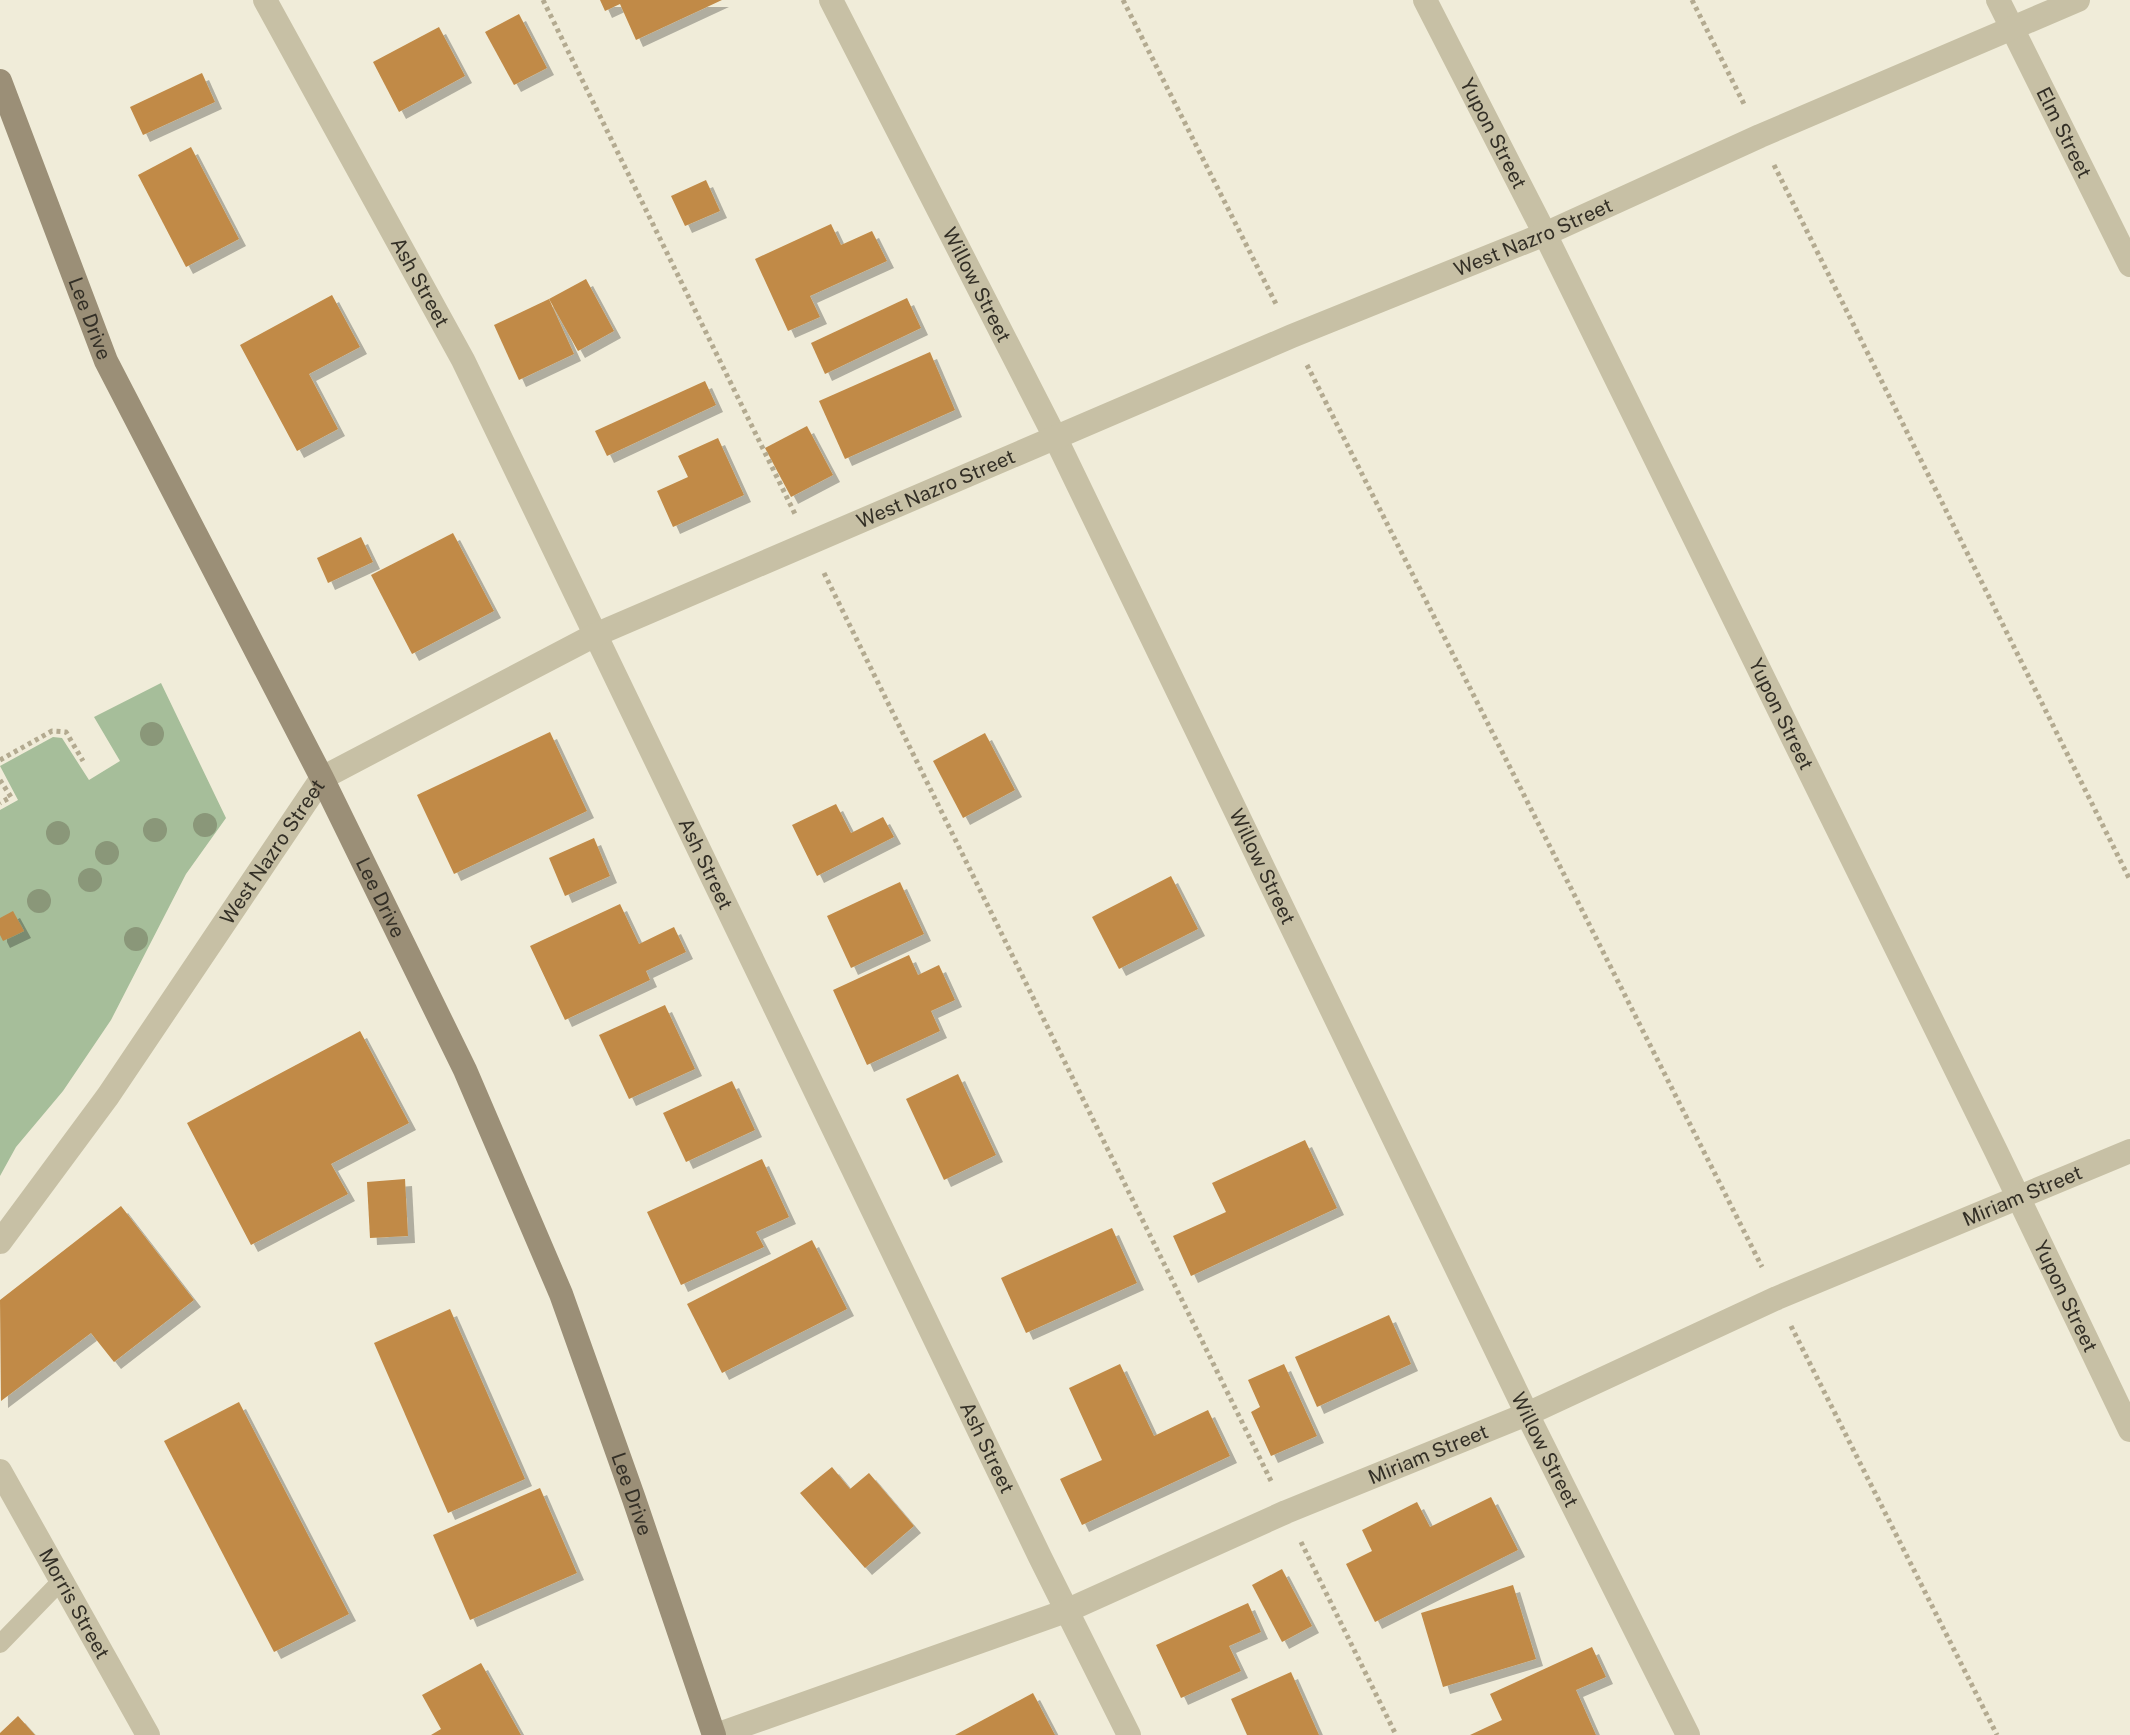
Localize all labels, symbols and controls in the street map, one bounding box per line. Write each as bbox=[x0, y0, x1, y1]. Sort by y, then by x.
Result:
street label: Yupon Street bbox=[1455, 74, 1532, 193]
street label: Elm Street bbox=[2031, 83, 2097, 182]
street label: West Nazro Street bbox=[1450, 193, 1616, 281]
street label: Willow Street bbox=[938, 223, 1016, 346]
street label: Ash Street bbox=[386, 233, 455, 331]
street label: Lee Drive bbox=[63, 274, 116, 363]
street label: West Nazro Street bbox=[853, 444, 1019, 533]
street label: Yupon Street bbox=[1744, 654, 1819, 774]
street label: West Nazro Street bbox=[215, 775, 330, 929]
street label: Willow Street bbox=[1224, 805, 1301, 928]
street label: Ash Street bbox=[674, 814, 738, 913]
street label: Lee Drive bbox=[351, 853, 410, 942]
street label: Miriam Street bbox=[1959, 1160, 2086, 1231]
street label: Yupon Street bbox=[2029, 1236, 2103, 1356]
street label: Willow Street bbox=[1506, 1388, 1584, 1511]
street label: Ash Street bbox=[955, 1398, 1019, 1497]
street label: Miriam Street bbox=[1365, 1419, 1492, 1489]
street label: Lee Drive bbox=[606, 1449, 657, 1539]
street label: Morris Street bbox=[34, 1544, 115, 1663]

